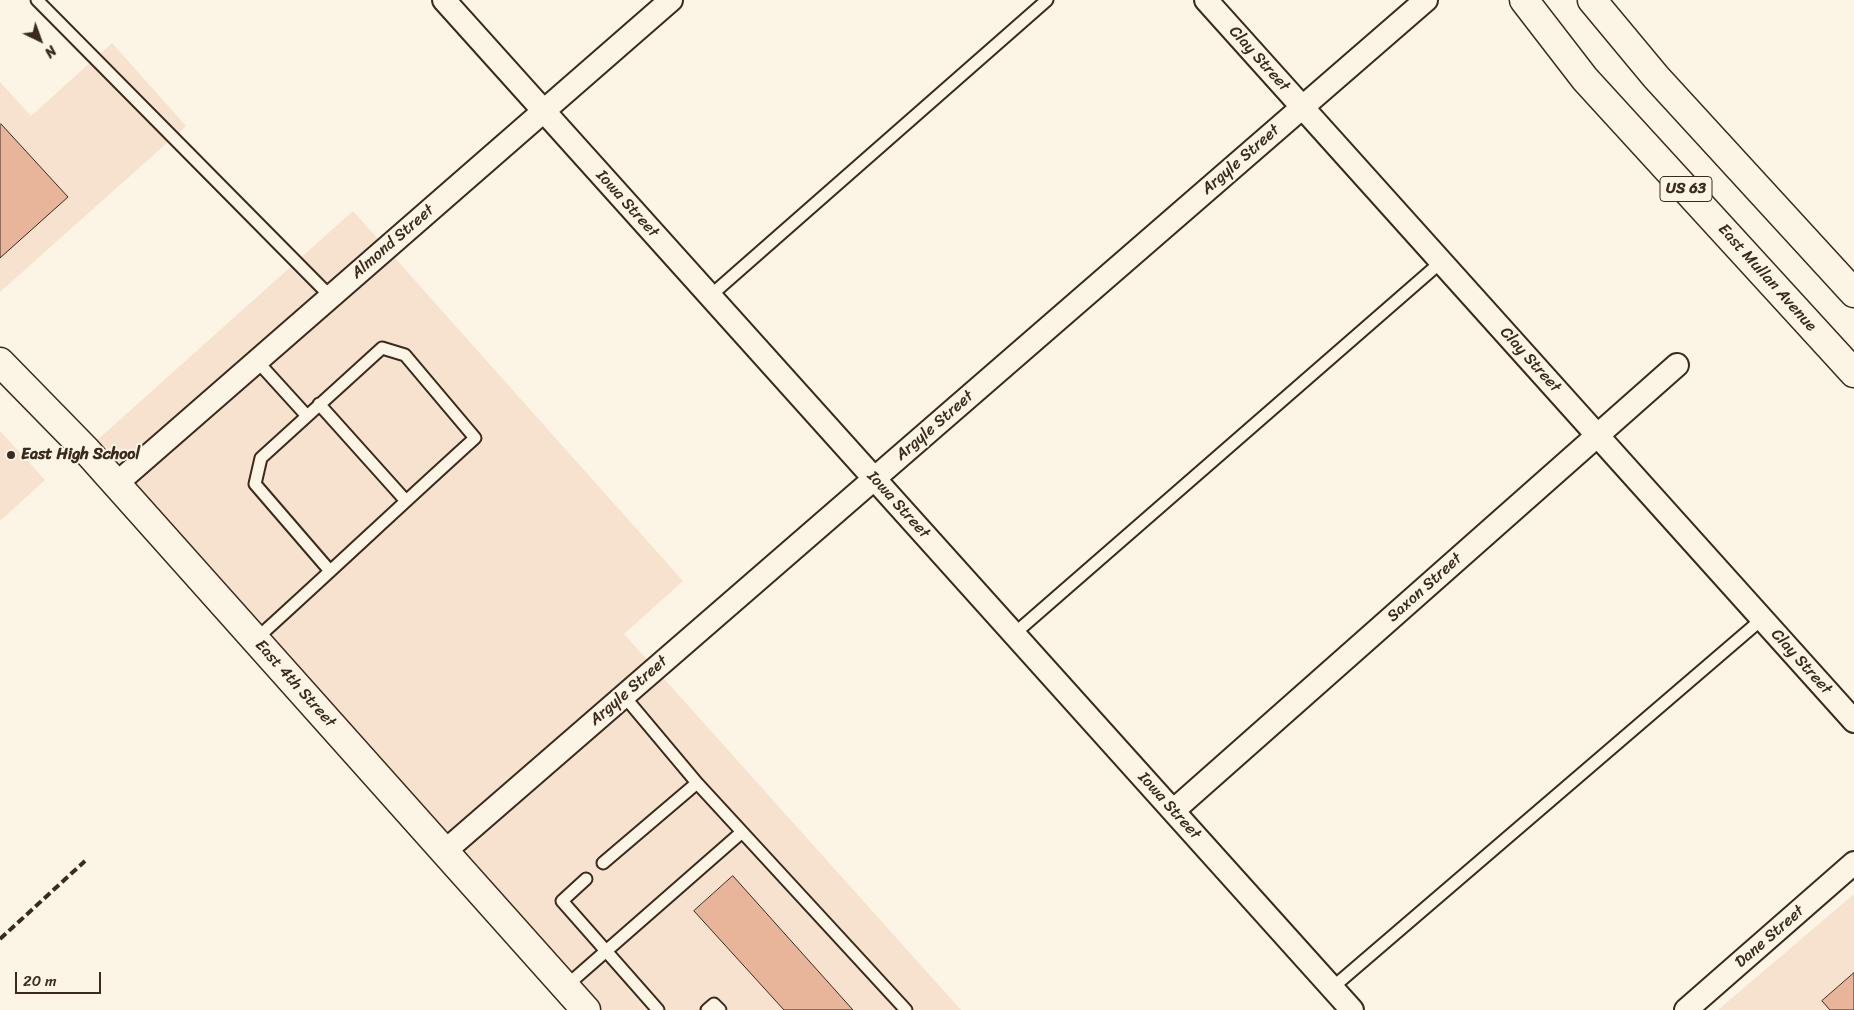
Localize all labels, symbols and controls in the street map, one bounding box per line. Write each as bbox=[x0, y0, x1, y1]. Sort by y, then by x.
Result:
north arrow bbox=[15, 15, 65, 65]
street label: Clay Street bbox=[1225, 22, 1293, 96]
text: N bbox=[38, 39, 62, 64]
street label: Argyle Street bbox=[1198, 121, 1284, 199]
street label: Iowa Street bbox=[592, 166, 662, 242]
road number: US 63 bbox=[1660, 176, 1712, 202]
street label: Almond Street bbox=[348, 201, 438, 283]
street label: East Mullan Avenue bbox=[1714, 220, 1820, 336]
street label: Clay Street bbox=[1496, 323, 1564, 397]
street label: Argyle Street bbox=[892, 387, 978, 465]
place label: East High School bbox=[21, 445, 140, 465]
marker: East High School bbox=[5, 449, 17, 461]
street label: Iowa Street bbox=[863, 467, 933, 543]
street label: Saxon Street bbox=[1384, 550, 1466, 626]
street label: Clay Street bbox=[1767, 625, 1835, 699]
street label: East 4th Street bbox=[251, 636, 339, 732]
street label: Argyle Street bbox=[586, 652, 672, 730]
street label: Iowa Street bbox=[1134, 768, 1204, 844]
street label: Dane Street bbox=[1732, 902, 1808, 972]
scale bar bbox=[18, 962, 104, 994]
text: 20 m bbox=[23, 968, 57, 994]

